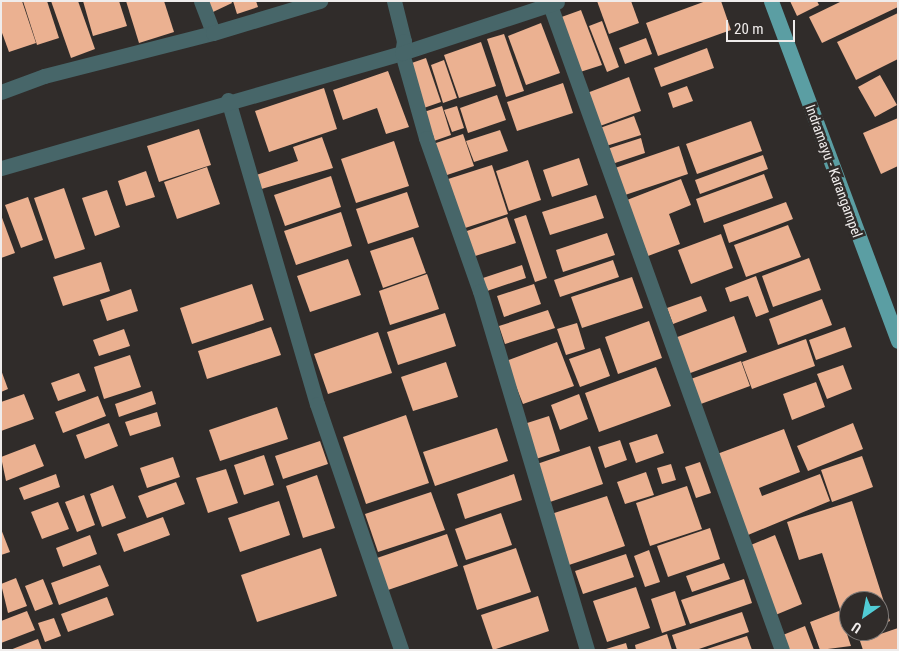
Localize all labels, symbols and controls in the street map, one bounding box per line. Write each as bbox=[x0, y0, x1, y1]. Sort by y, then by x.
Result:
scale bar bbox=[729, 10, 798, 42]
text: 20 m bbox=[734, 20, 764, 38]
street label: Indramayu - Karangampel bbox=[802, 102, 866, 240]
north arrow bbox=[839, 591, 889, 641]
text: U bbox=[849, 619, 864, 637]

